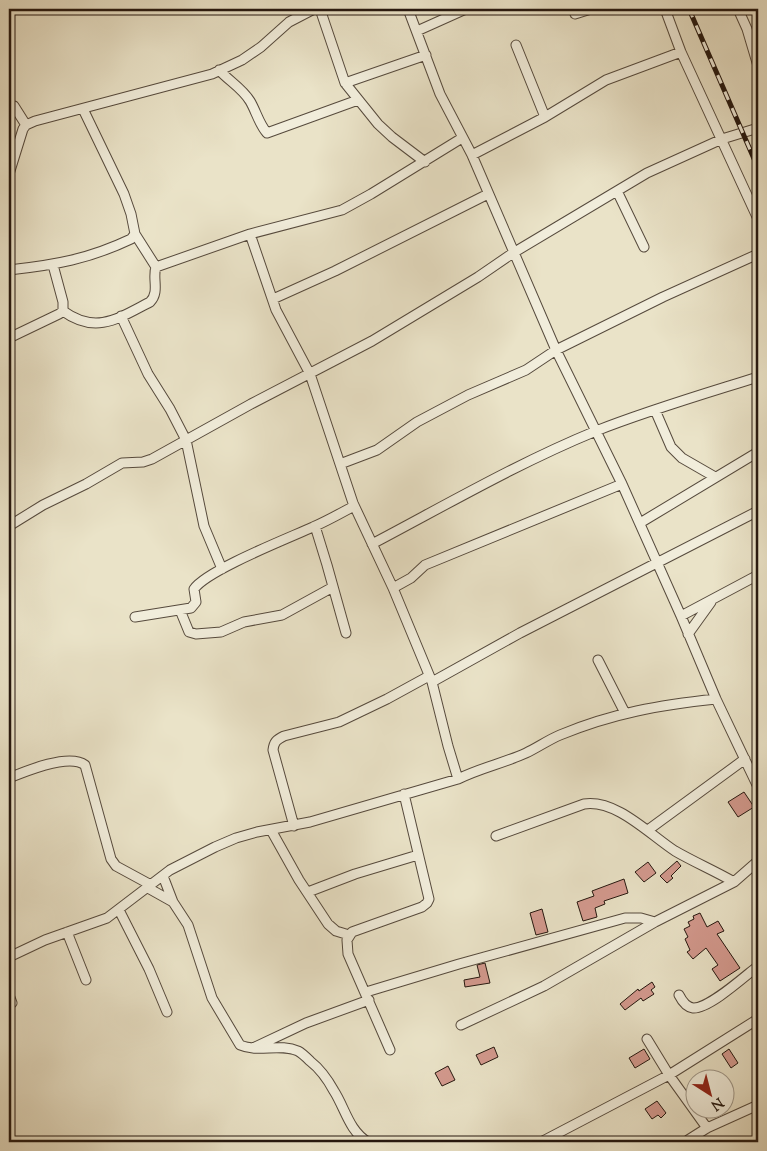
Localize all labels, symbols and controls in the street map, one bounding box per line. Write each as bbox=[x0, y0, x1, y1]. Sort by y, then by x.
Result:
north arrow bbox=[684, 1068, 734, 1118]
text: N bbox=[706, 1092, 727, 1114]

